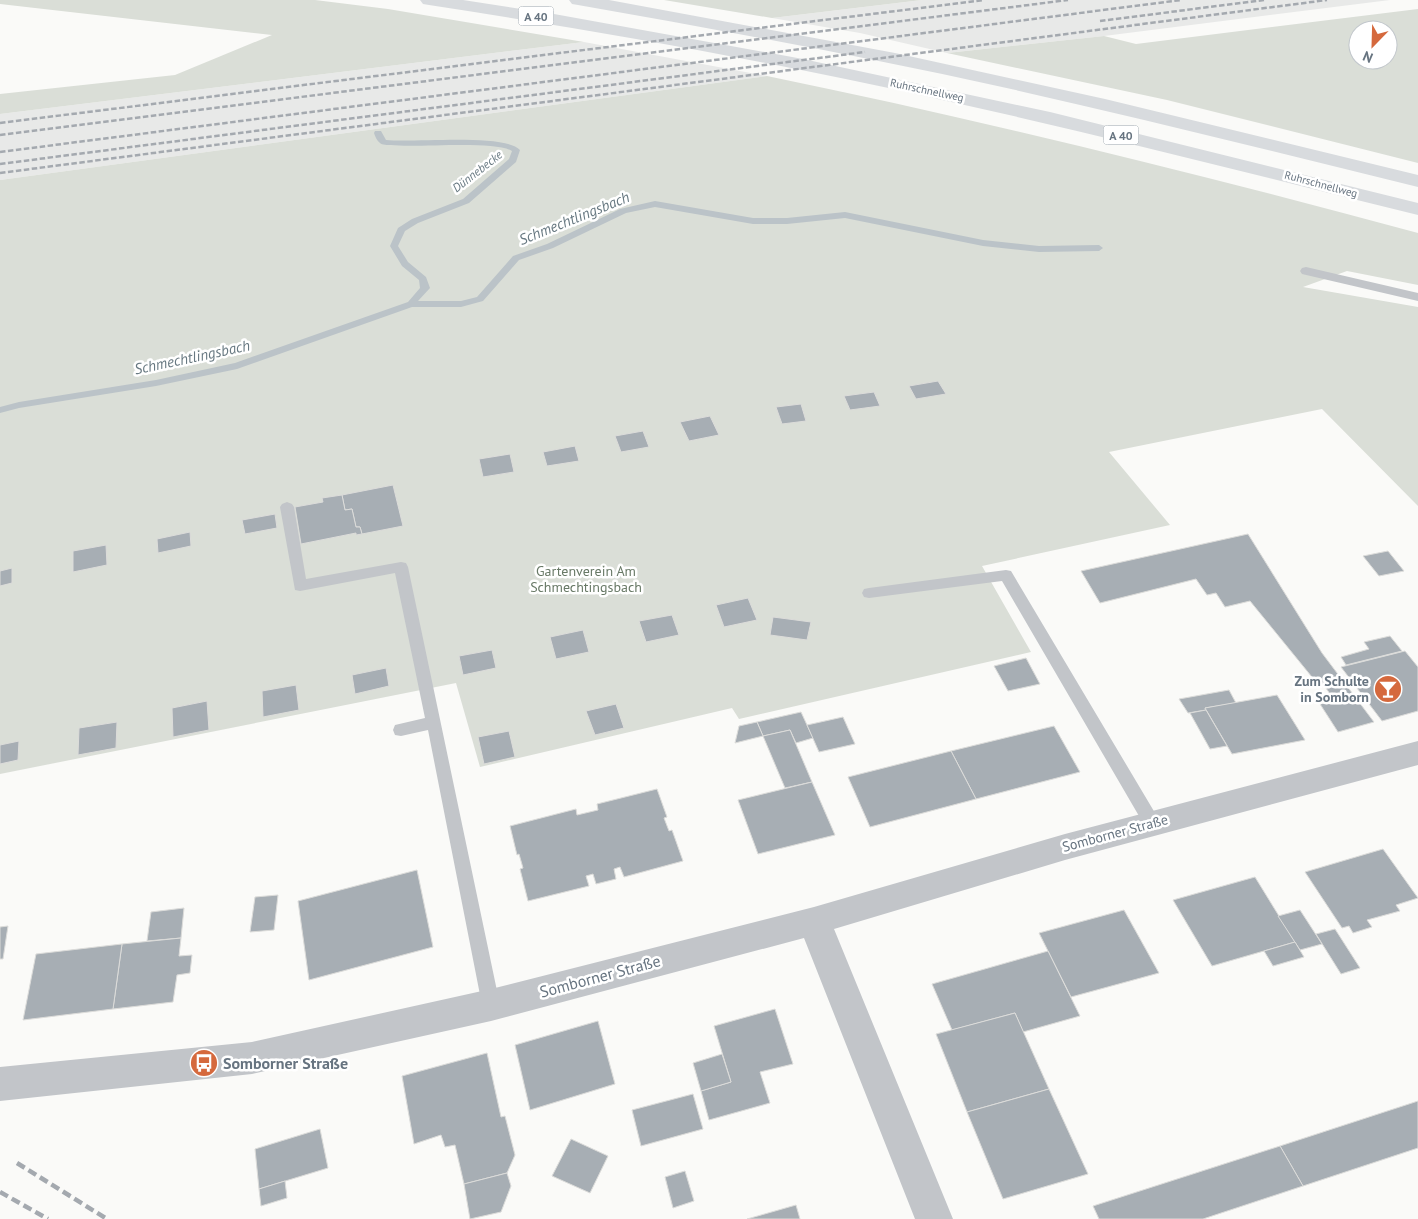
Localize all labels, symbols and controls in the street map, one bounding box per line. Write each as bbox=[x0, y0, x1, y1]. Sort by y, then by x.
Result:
road number: A 40 bbox=[518, 7, 554, 26]
north arrow bbox=[1348, 20, 1398, 70]
text: N bbox=[1360, 47, 1376, 67]
street label: Ruhrschnellweg bbox=[889, 75, 965, 105]
road number: A 40 bbox=[1104, 126, 1138, 144]
water label: Dünnebecke bbox=[449, 147, 505, 195]
street label: Ruhrschnellweg bbox=[1283, 168, 1359, 201]
water label: Schmechtlingsbach bbox=[516, 187, 632, 249]
water label: Schmechtlingsbach bbox=[132, 335, 252, 379]
park label: Gartenverein Am Schmechtingsbach bbox=[530, 562, 642, 596]
place label: Zum Schulte in Somborn bbox=[1295, 672, 1369, 706]
bar icon: Zum Schulte in Somborn bbox=[1373, 674, 1403, 704]
street label: Somborner Straße bbox=[1060, 810, 1170, 856]
street label: Somborner Straße bbox=[537, 950, 663, 1002]
bus stop icon: Somborner Straße bbox=[189, 1048, 219, 1078]
place label: Somborner Straße bbox=[223, 1053, 348, 1073]

